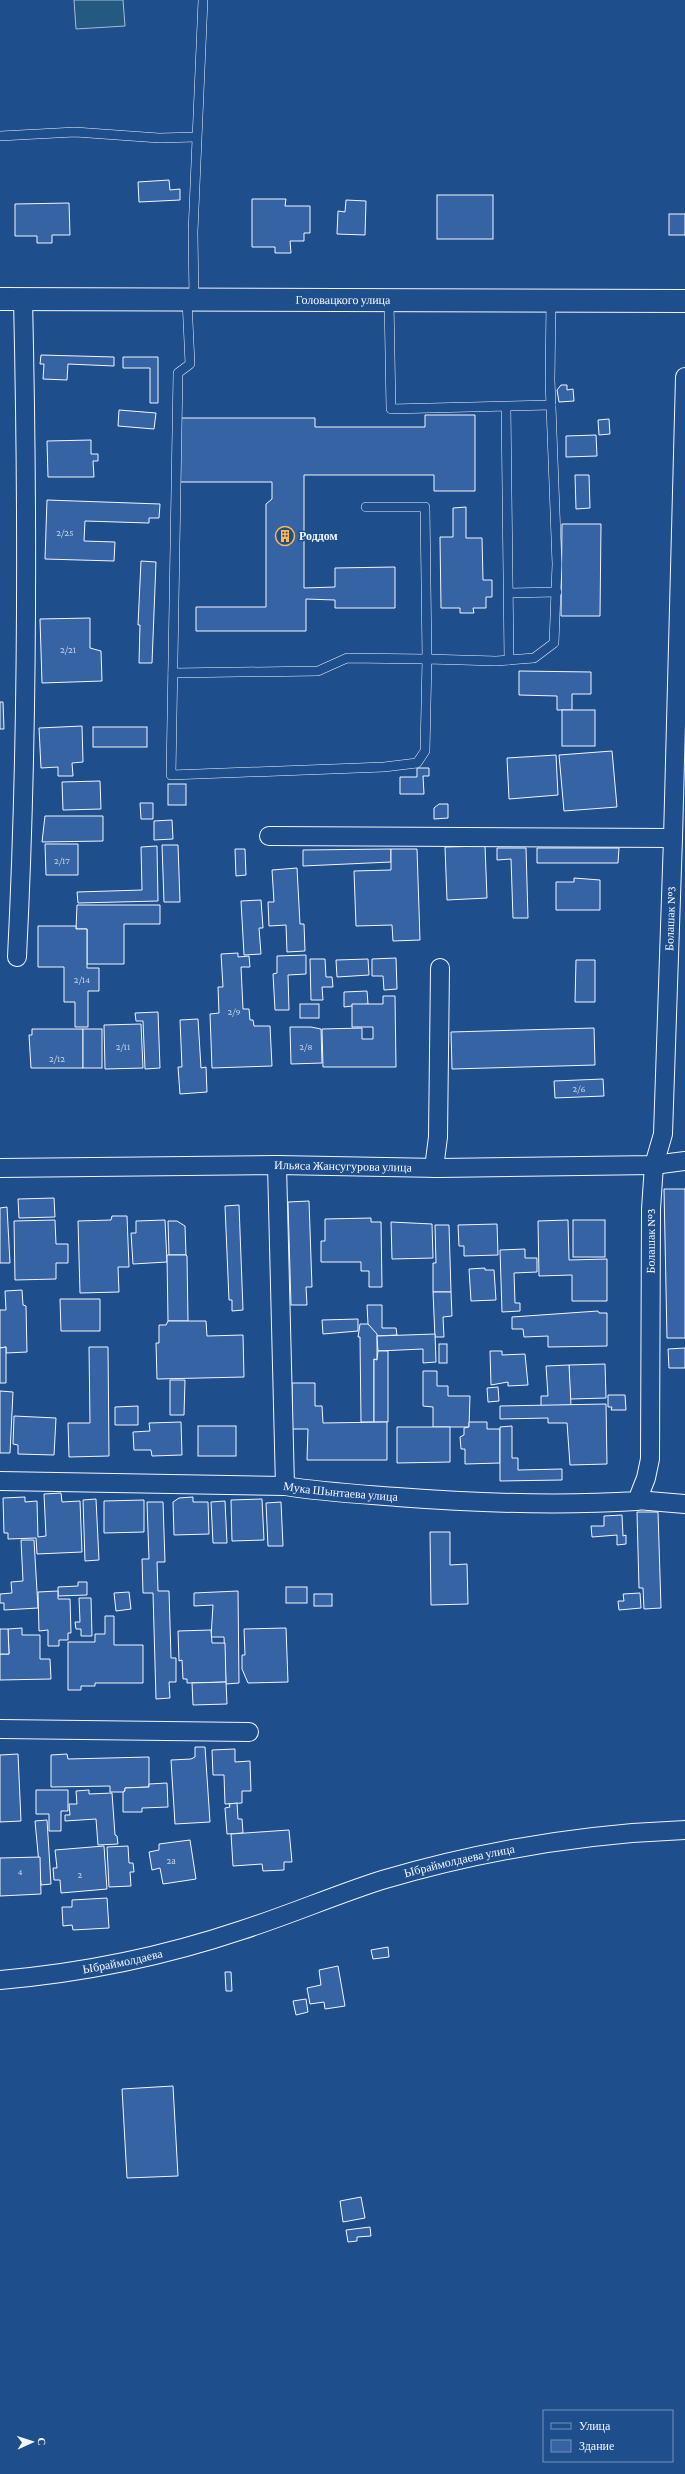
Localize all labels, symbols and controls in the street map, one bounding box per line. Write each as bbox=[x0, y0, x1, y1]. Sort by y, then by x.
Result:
street label: Головацкого улица bbox=[296, 293, 391, 307]
building icon: Роддом bbox=[274, 525, 296, 547]
house number: 2/25 bbox=[56, 527, 74, 538]
place label: Роддом bbox=[299, 529, 338, 543]
house number: 2/21 bbox=[60, 644, 76, 655]
house number: 2/17 bbox=[54, 855, 70, 866]
street label: Болашак №3 bbox=[662, 886, 678, 951]
house number: 2/14 bbox=[74, 974, 90, 985]
house number: 2/9 bbox=[227, 1006, 241, 1017]
house number: 2/11 bbox=[116, 1041, 130, 1052]
house number: 2/8 bbox=[299, 1041, 313, 1052]
house number: 2/12 bbox=[49, 1053, 65, 1064]
house number: 2/6 bbox=[573, 1083, 585, 1094]
street label: Ильяса Жансугурова улица bbox=[274, 1158, 413, 1175]
street label: Болашак №3 bbox=[644, 1208, 658, 1273]
street label: Мука Шынтаева улица bbox=[282, 1479, 399, 1504]
street label: Ыбраймолдаева улица bbox=[402, 1842, 516, 1880]
house number: 2а bbox=[166, 1855, 176, 1866]
house number: 4 bbox=[17, 1866, 23, 1877]
house number: 2 bbox=[78, 1869, 83, 1880]
street label: Ыбраймолдаева bbox=[81, 1946, 165, 1976]
legend bbox=[543, 2410, 673, 2462]
text: Улица bbox=[579, 2419, 611, 2433]
north arrow bbox=[12, 2422, 52, 2462]
text: С bbox=[36, 2437, 48, 2446]
text: Здание bbox=[579, 2439, 614, 2453]

